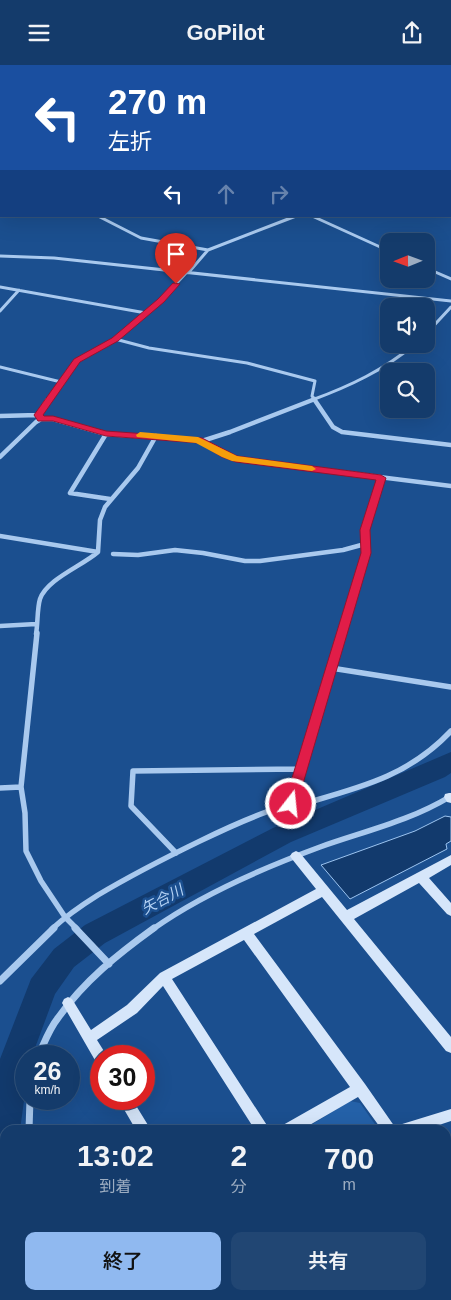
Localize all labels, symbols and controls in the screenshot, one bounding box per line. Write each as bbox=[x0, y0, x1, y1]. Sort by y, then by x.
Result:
icon: menu bbox=[25, 19, 53, 47]
icon: share bbox=[398, 19, 426, 47]
text: GoPilot bbox=[186, 20, 265, 45]
text: 270 m bbox=[108, 82, 207, 121]
icon: left bbox=[25, 85, 90, 150]
text: 左折 bbox=[108, 129, 152, 154]
icon: left bbox=[159, 180, 187, 208]
icon: ahead bbox=[212, 180, 240, 208]
icon: right bbox=[265, 180, 293, 208]
pin bbox=[155, 233, 197, 284]
north arrow bbox=[380, 233, 435, 287]
map controls bbox=[380, 233, 435, 418]
icon: arrive bbox=[162, 240, 190, 268]
button: sound bbox=[380, 298, 435, 353]
button: search bbox=[380, 363, 435, 418]
position arrow bbox=[264, 777, 316, 829]
water label: 矢合川 bbox=[138, 880, 188, 917]
speed limit sign: 30 bbox=[90, 1045, 155, 1110]
text: 26 bbox=[34, 1057, 61, 1085]
text: km/h bbox=[34, 1083, 61, 1097]
text: 13:02 bbox=[77, 1139, 154, 1172]
text: 2 bbox=[230, 1139, 247, 1172]
text: 700 bbox=[324, 1142, 374, 1175]
text: m bbox=[342, 1176, 356, 1193]
text: 到着 bbox=[99, 1178, 131, 1195]
text: 分 bbox=[231, 1178, 247, 1195]
button: 終了 bbox=[25, 1232, 221, 1290]
button: 共有 bbox=[231, 1232, 426, 1290]

